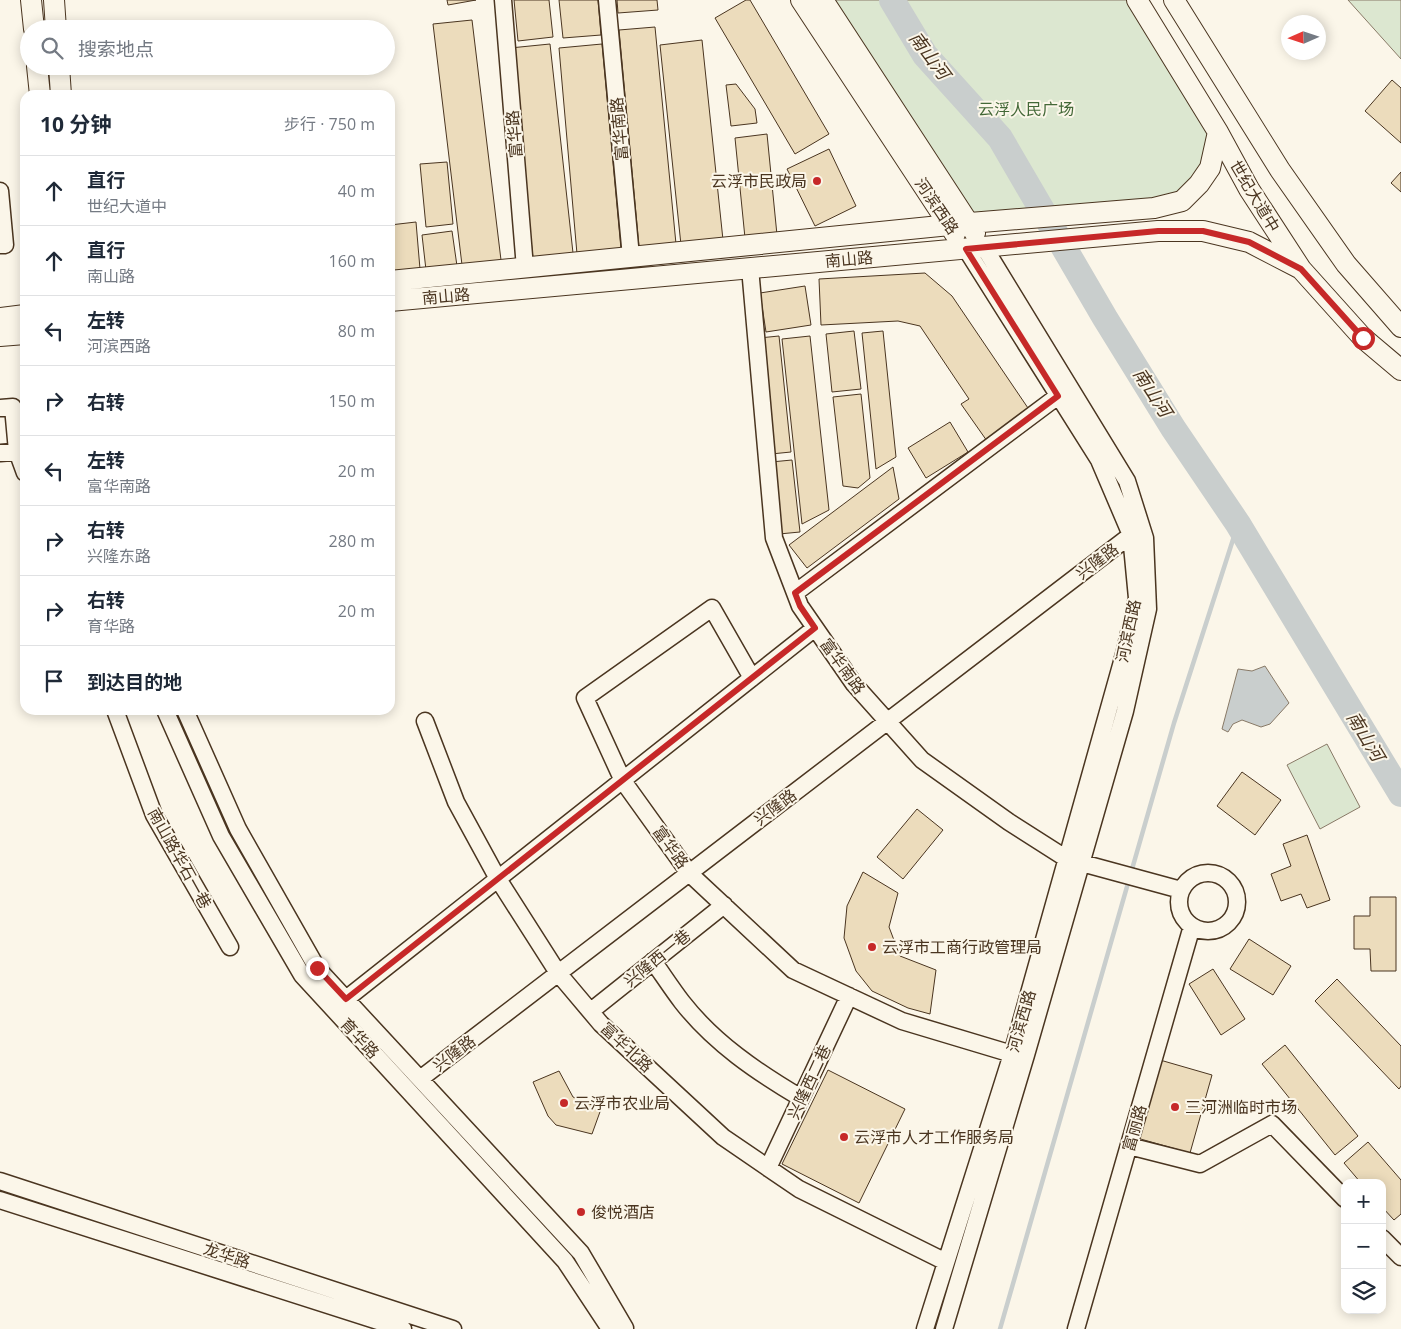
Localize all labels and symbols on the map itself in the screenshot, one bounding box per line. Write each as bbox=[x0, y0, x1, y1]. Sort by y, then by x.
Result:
north arrow bbox=[1281, 15, 1326, 60]
water label: 南山河 bbox=[904, 26, 958, 86]
street label: 富华南路 bbox=[605, 96, 633, 162]
park label: 云浮人民广场 bbox=[978, 98, 1074, 120]
street label: 富华路 bbox=[501, 109, 527, 159]
street label: 世纪大道中 bbox=[1225, 156, 1285, 236]
place label: 云浮市民政局 bbox=[711, 170, 807, 192]
street label: 河滨西路 bbox=[910, 173, 964, 239]
marker: 云浮市民政局 bbox=[811, 175, 823, 187]
street label: 南山路 bbox=[824, 246, 874, 272]
street label: 南山路 bbox=[421, 283, 471, 309]
route start bbox=[1352, 327, 1375, 350]
water label: 南山河 bbox=[1128, 363, 1179, 424]
street label: 兴隆路 bbox=[1071, 538, 1123, 584]
street label: 河滨西路 bbox=[1111, 597, 1145, 665]
street label: 富华南路 bbox=[815, 634, 871, 698]
water label: 南山河 bbox=[1342, 707, 1392, 768]
street label: 兴隆路 bbox=[749, 784, 801, 830]
street label: 南山路华石一巷 bbox=[143, 804, 217, 912]
street label: 富华路 bbox=[648, 821, 694, 873]
street label: 兴隆西一巷 bbox=[619, 924, 695, 992]
place label: 云浮市工商行政管理局 bbox=[882, 936, 1042, 958]
marker: 云浮市工商行政管理局 bbox=[866, 941, 878, 953]
route end bbox=[306, 957, 329, 980]
street label: 河滨西路 bbox=[1002, 987, 1040, 1055]
street label: 育华路 bbox=[336, 1013, 384, 1063]
street label: 富华北路 bbox=[596, 1017, 658, 1077]
street label: 兴隆路 bbox=[428, 1030, 480, 1076]
street label: 兴隆西二巷 bbox=[782, 1041, 836, 1123]
place label: 云浮市农业局 bbox=[574, 1092, 670, 1114]
place label: 三河洲临时市场 bbox=[1185, 1096, 1297, 1118]
marker: 云浮市农业局 bbox=[558, 1097, 570, 1109]
marker: 三河洲临时市场 bbox=[1169, 1101, 1181, 1113]
street label: 富丽路 bbox=[1117, 1102, 1151, 1154]
place label: 云浮市人才工作服务局 bbox=[854, 1126, 1014, 1148]
marker: 云浮市人才工作服务局 bbox=[838, 1131, 850, 1143]
place label: 俊悦酒店 bbox=[591, 1201, 655, 1223]
marker: 俊悦酒店 bbox=[575, 1206, 587, 1218]
street label: 龙华路 bbox=[201, 1237, 253, 1273]

